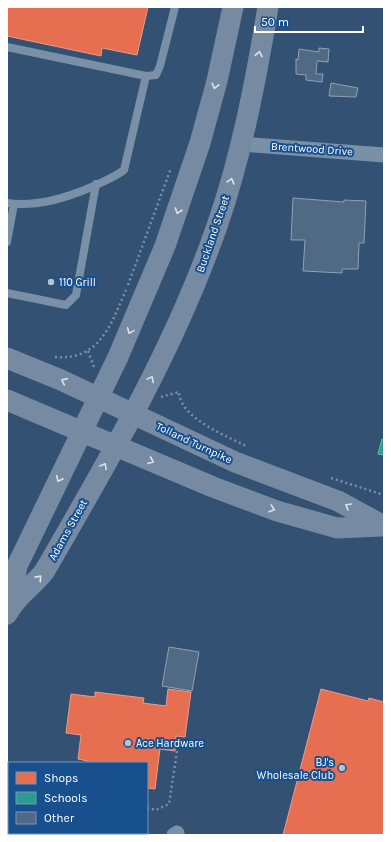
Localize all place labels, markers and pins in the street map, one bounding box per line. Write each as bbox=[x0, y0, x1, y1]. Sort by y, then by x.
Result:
place label: 110 Grill bbox=[59, 276, 96, 289]
marker: 110 Grill bbox=[46, 277, 56, 287]
place label: Ace Hardware bbox=[136, 737, 204, 750]
marker: Ace Hardware bbox=[123, 738, 133, 748]
place label: BJ's Wholesale Club bbox=[257, 756, 334, 782]
marker: BJ's Wholesale Club bbox=[337, 763, 347, 773]

